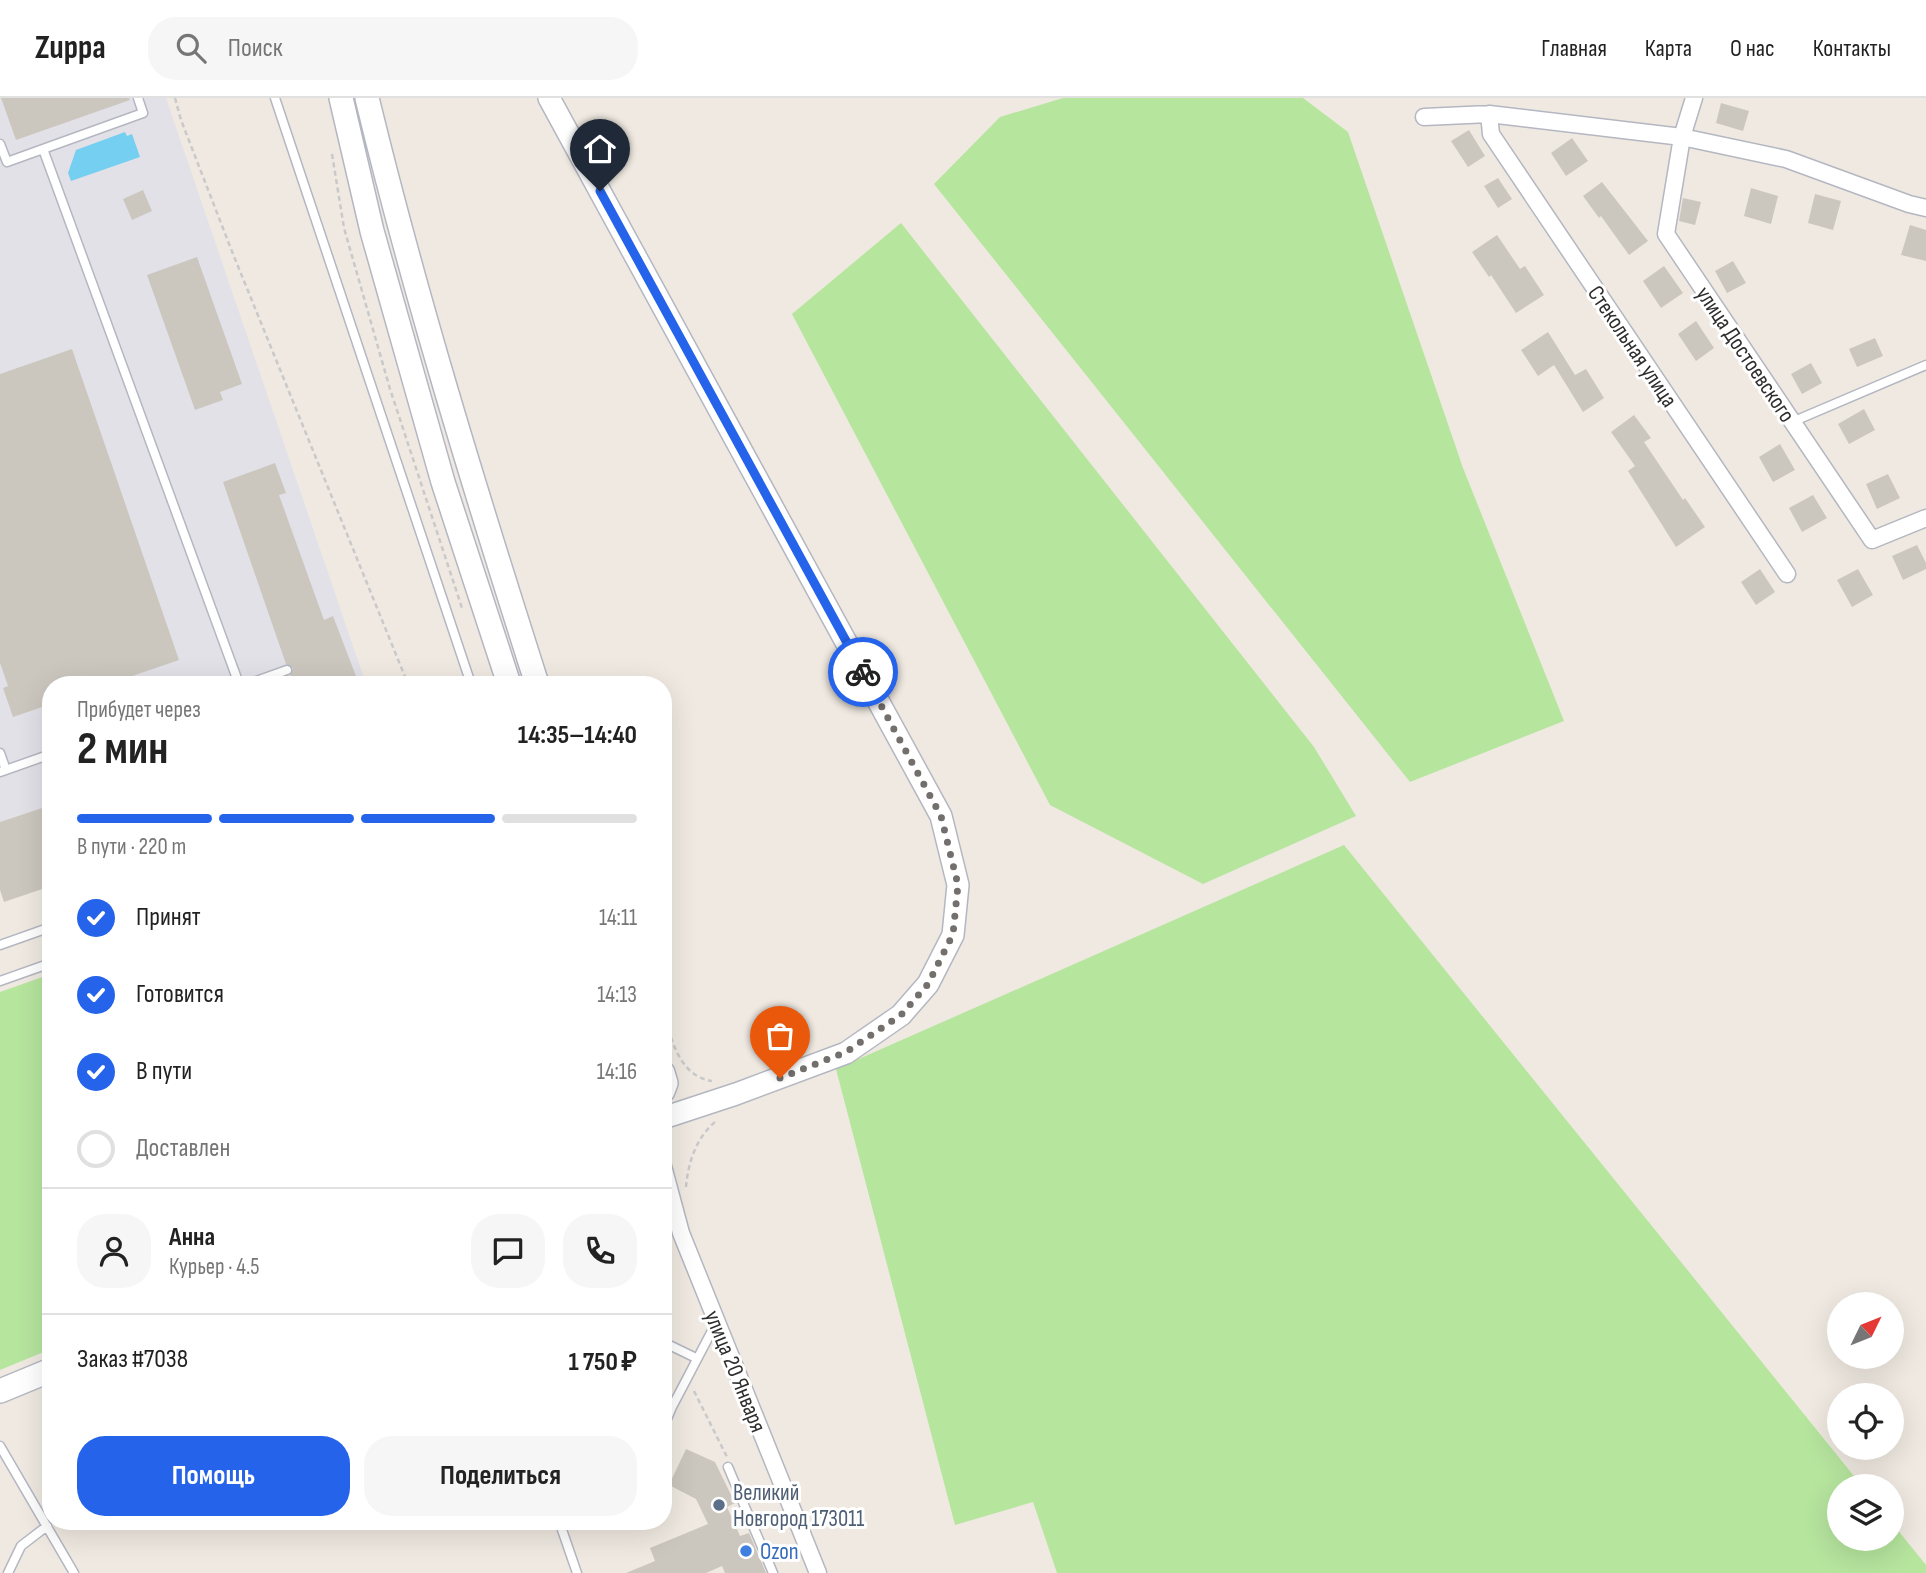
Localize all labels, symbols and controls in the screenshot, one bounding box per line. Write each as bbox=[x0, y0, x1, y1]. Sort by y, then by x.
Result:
search box bbox=[148, 17, 638, 80]
text: Zuppa bbox=[35, 28, 106, 68]
icon: search bbox=[172, 29, 210, 67]
text: Поиск bbox=[228, 33, 283, 64]
text: Главная bbox=[1541, 34, 1607, 63]
text: Карта bbox=[1645, 34, 1692, 63]
text: О нас bbox=[1730, 34, 1775, 63]
text: Контакты bbox=[1813, 34, 1891, 63]
pin bbox=[570, 119, 630, 191]
icon: home bbox=[581, 130, 619, 168]
street label: Стекольная улица bbox=[1581, 280, 1683, 413]
street label: улица Достоевского bbox=[1689, 281, 1801, 428]
courier bbox=[828, 637, 898, 707]
icon: bike bbox=[844, 653, 882, 691]
text: Прибудет через bbox=[77, 696, 201, 724]
text: 14:35–14:40 bbox=[518, 720, 637, 751]
text: 2 мин bbox=[77, 722, 168, 777]
text: В пути · 220 m bbox=[77, 833, 186, 861]
icon: check bbox=[77, 899, 115, 937]
text: Принят bbox=[136, 902, 201, 933]
text: 14:11 bbox=[599, 904, 637, 932]
icon: check bbox=[77, 976, 115, 1014]
text: Готовится bbox=[136, 979, 224, 1010]
text: 14:13 bbox=[597, 981, 637, 1009]
pin bbox=[750, 1006, 810, 1078]
icon: bag bbox=[761, 1017, 799, 1055]
icon: check bbox=[77, 1053, 115, 1091]
text: В пути bbox=[136, 1056, 192, 1087]
text: 14:16 bbox=[597, 1058, 637, 1086]
text: Доставлен bbox=[136, 1133, 230, 1164]
button: person bbox=[77, 1214, 151, 1288]
button: chat bbox=[471, 1214, 545, 1288]
button: phone bbox=[563, 1214, 637, 1288]
text: Анна bbox=[169, 1222, 215, 1253]
text: Курьер · 4.5 bbox=[169, 1253, 259, 1281]
north arrow bbox=[1827, 1292, 1904, 1368]
map controls bbox=[1827, 1292, 1904, 1551]
street label: улица 20 Января bbox=[698, 1306, 772, 1436]
text: Заказ #7038 bbox=[77, 1344, 188, 1375]
text: 1 750 ₽ bbox=[568, 1347, 637, 1378]
button: locate bbox=[1827, 1383, 1904, 1460]
button: Помощь bbox=[77, 1436, 350, 1516]
button: Поделиться bbox=[364, 1436, 637, 1516]
button: layers bbox=[1827, 1474, 1904, 1551]
place label: Великий Новгород 173011 bbox=[733, 1479, 864, 1533]
marker: Великий Новгород 173011 bbox=[711, 1497, 727, 1513]
place label: Ozon bbox=[760, 1538, 799, 1566]
marker: Ozon bbox=[738, 1543, 754, 1559]

